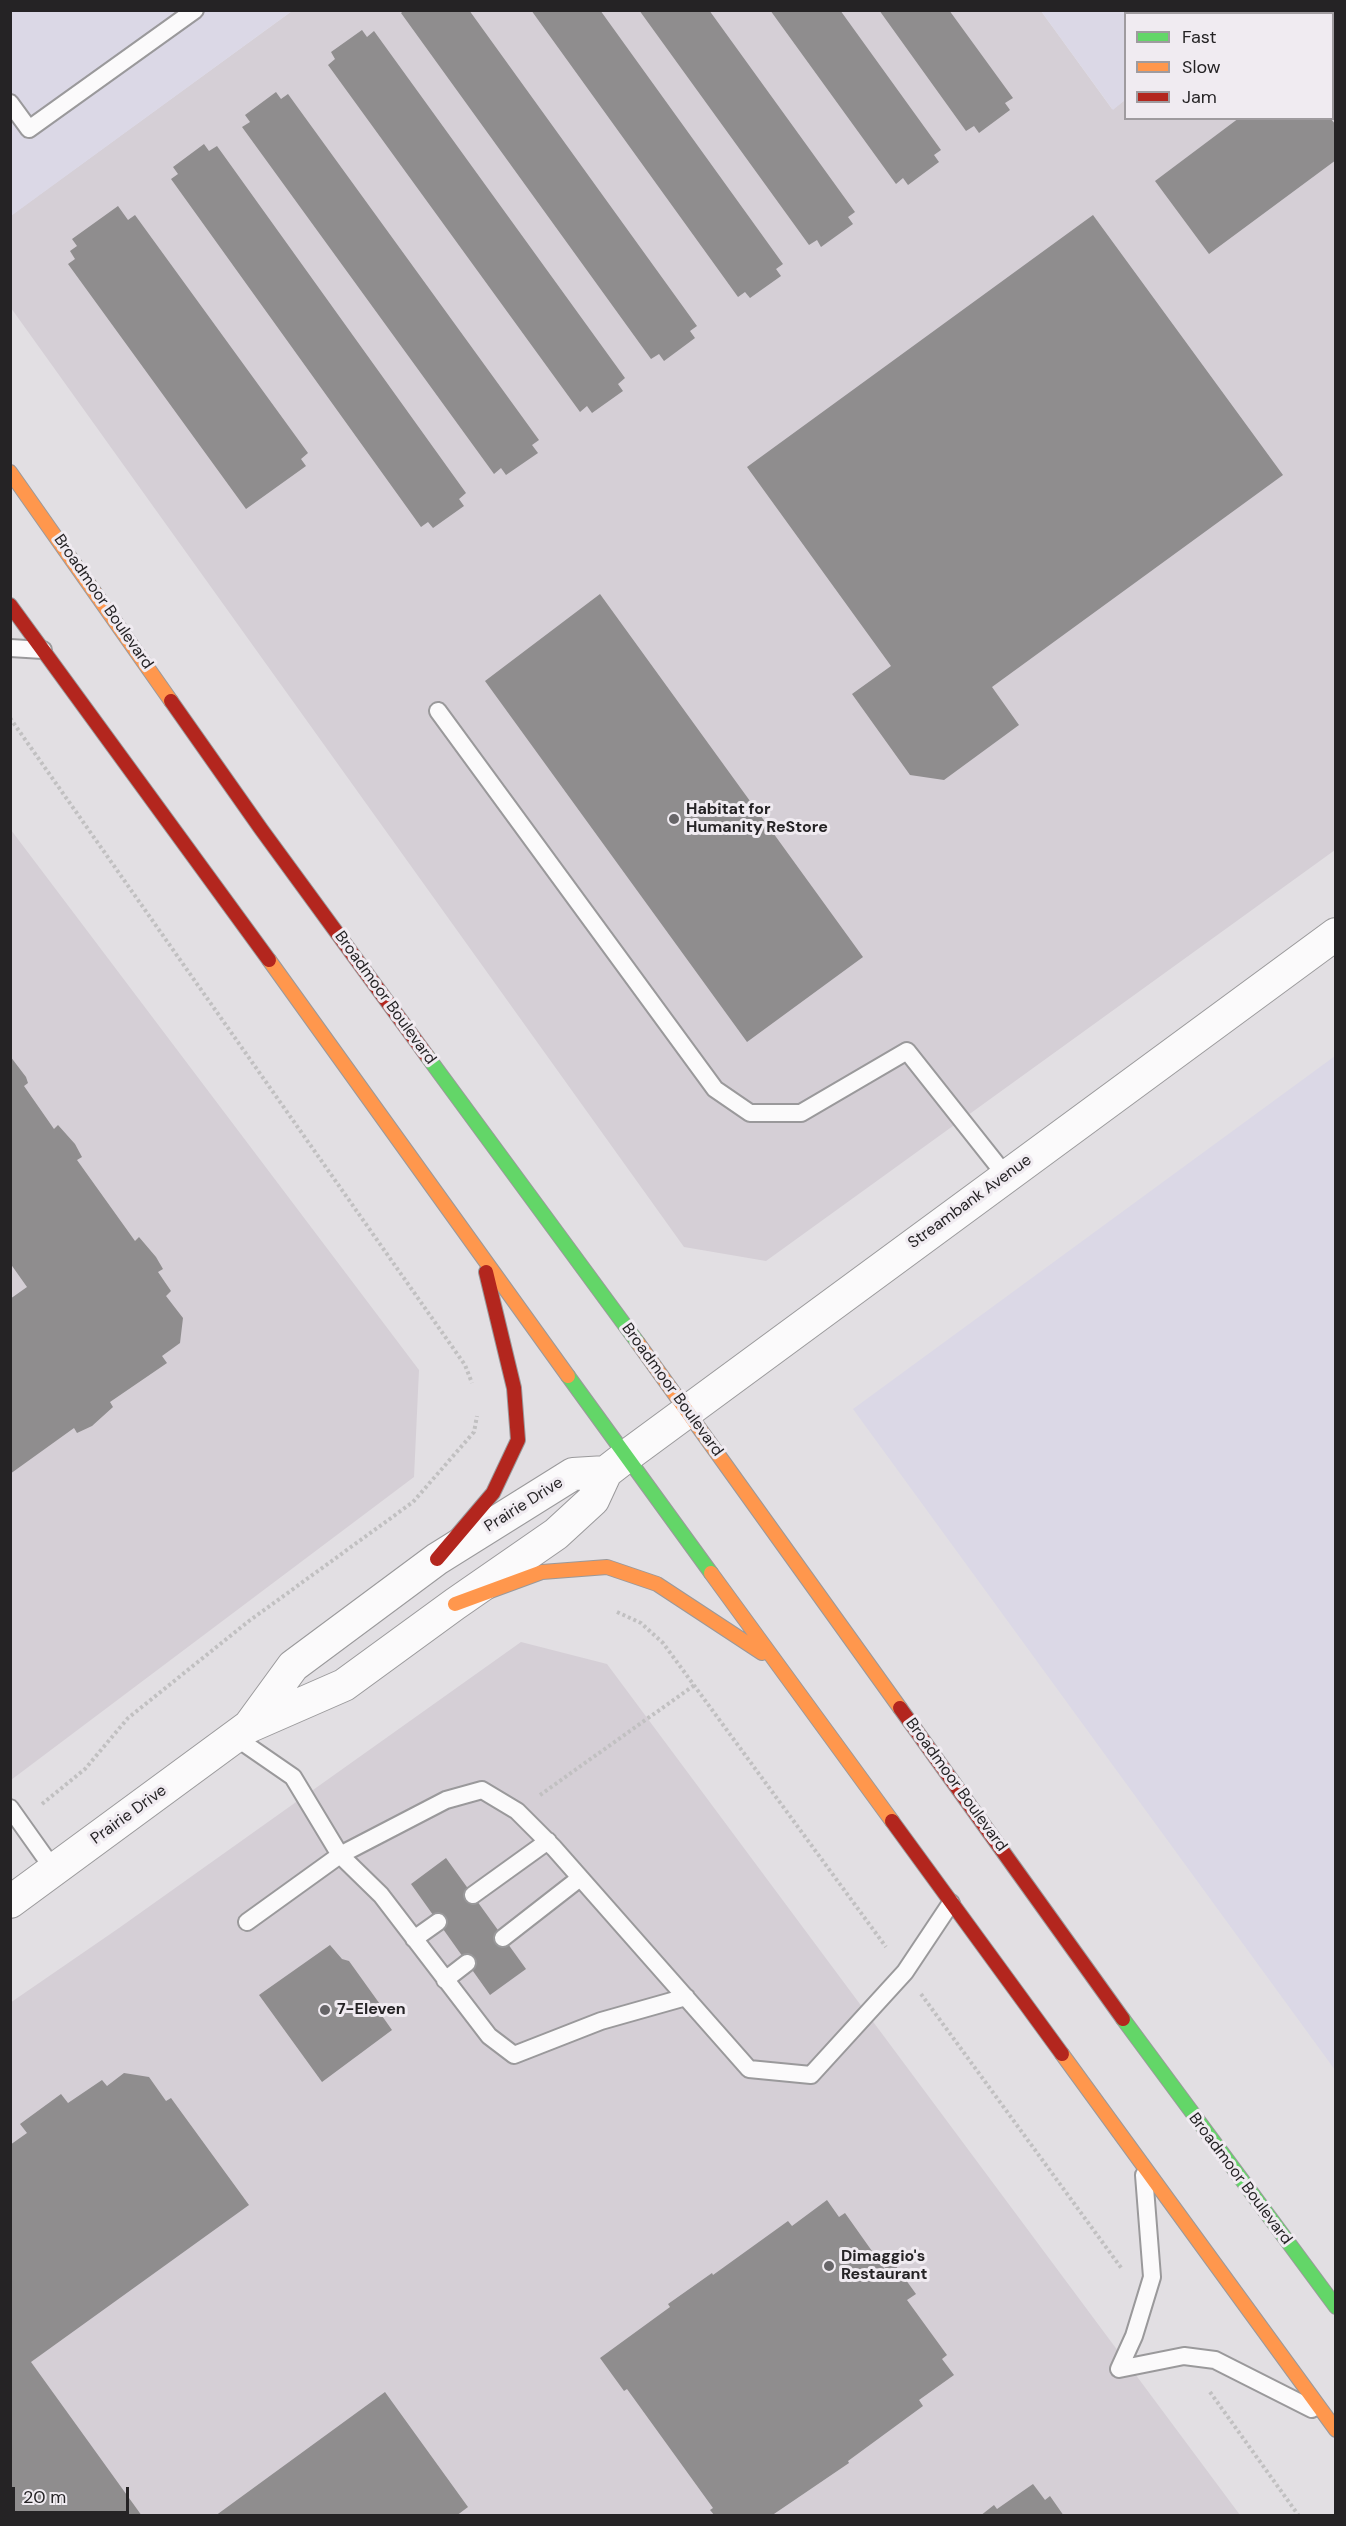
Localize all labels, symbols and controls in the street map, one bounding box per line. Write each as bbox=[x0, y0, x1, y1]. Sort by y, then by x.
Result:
legend bbox=[1124, 12, 1334, 120]
text: Fast bbox=[1182, 25, 1217, 49]
text: Slow bbox=[1182, 55, 1221, 79]
text: Jam bbox=[1182, 85, 1217, 109]
street label: Broadmoor Boulevard bbox=[49, 531, 157, 673]
place label: Habitat for Humanity ReStore bbox=[686, 800, 828, 838]
marker: Habitat for Humanity ReStore bbox=[667, 812, 681, 826]
street label: Broadmoor Boulevard bbox=[330, 928, 440, 1068]
street label: Streambank Avenue bbox=[905, 1151, 1035, 1253]
street label: Broadmoor Boulevard bbox=[617, 1320, 727, 1460]
street label: Prairie Drive bbox=[481, 1473, 567, 1537]
street label: Broadmoor Boulevard bbox=[901, 1715, 1011, 1855]
street label: Prairie Drive bbox=[87, 1781, 171, 1849]
place label: 7-Eleven bbox=[337, 2000, 406, 2020]
marker: 7-Eleven bbox=[318, 2003, 332, 2017]
street label: Broadmoor Boulevard bbox=[1184, 2109, 1296, 2249]
place label: Dimaggio's Restaurant bbox=[841, 2247, 927, 2285]
marker: Dimaggio's Restaurant bbox=[822, 2259, 836, 2273]
scale bar bbox=[15, 2475, 132, 2513]
text: 20 m bbox=[23, 2485, 66, 2509]

